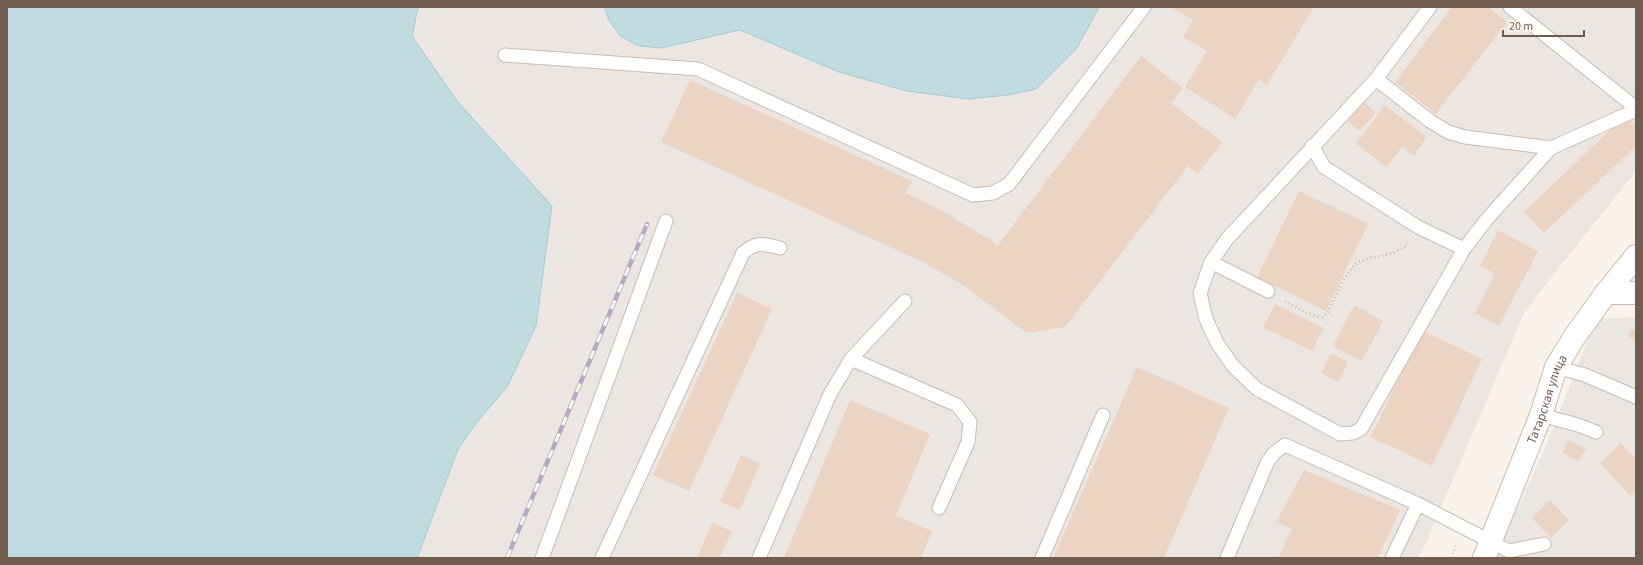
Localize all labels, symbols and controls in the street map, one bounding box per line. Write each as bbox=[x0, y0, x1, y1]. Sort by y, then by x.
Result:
scale bar bbox=[1503, 12, 1584, 38]
text: 20 m bbox=[1509, 18, 1533, 35]
street label: Татарская улица bbox=[1522, 351, 1572, 447]

